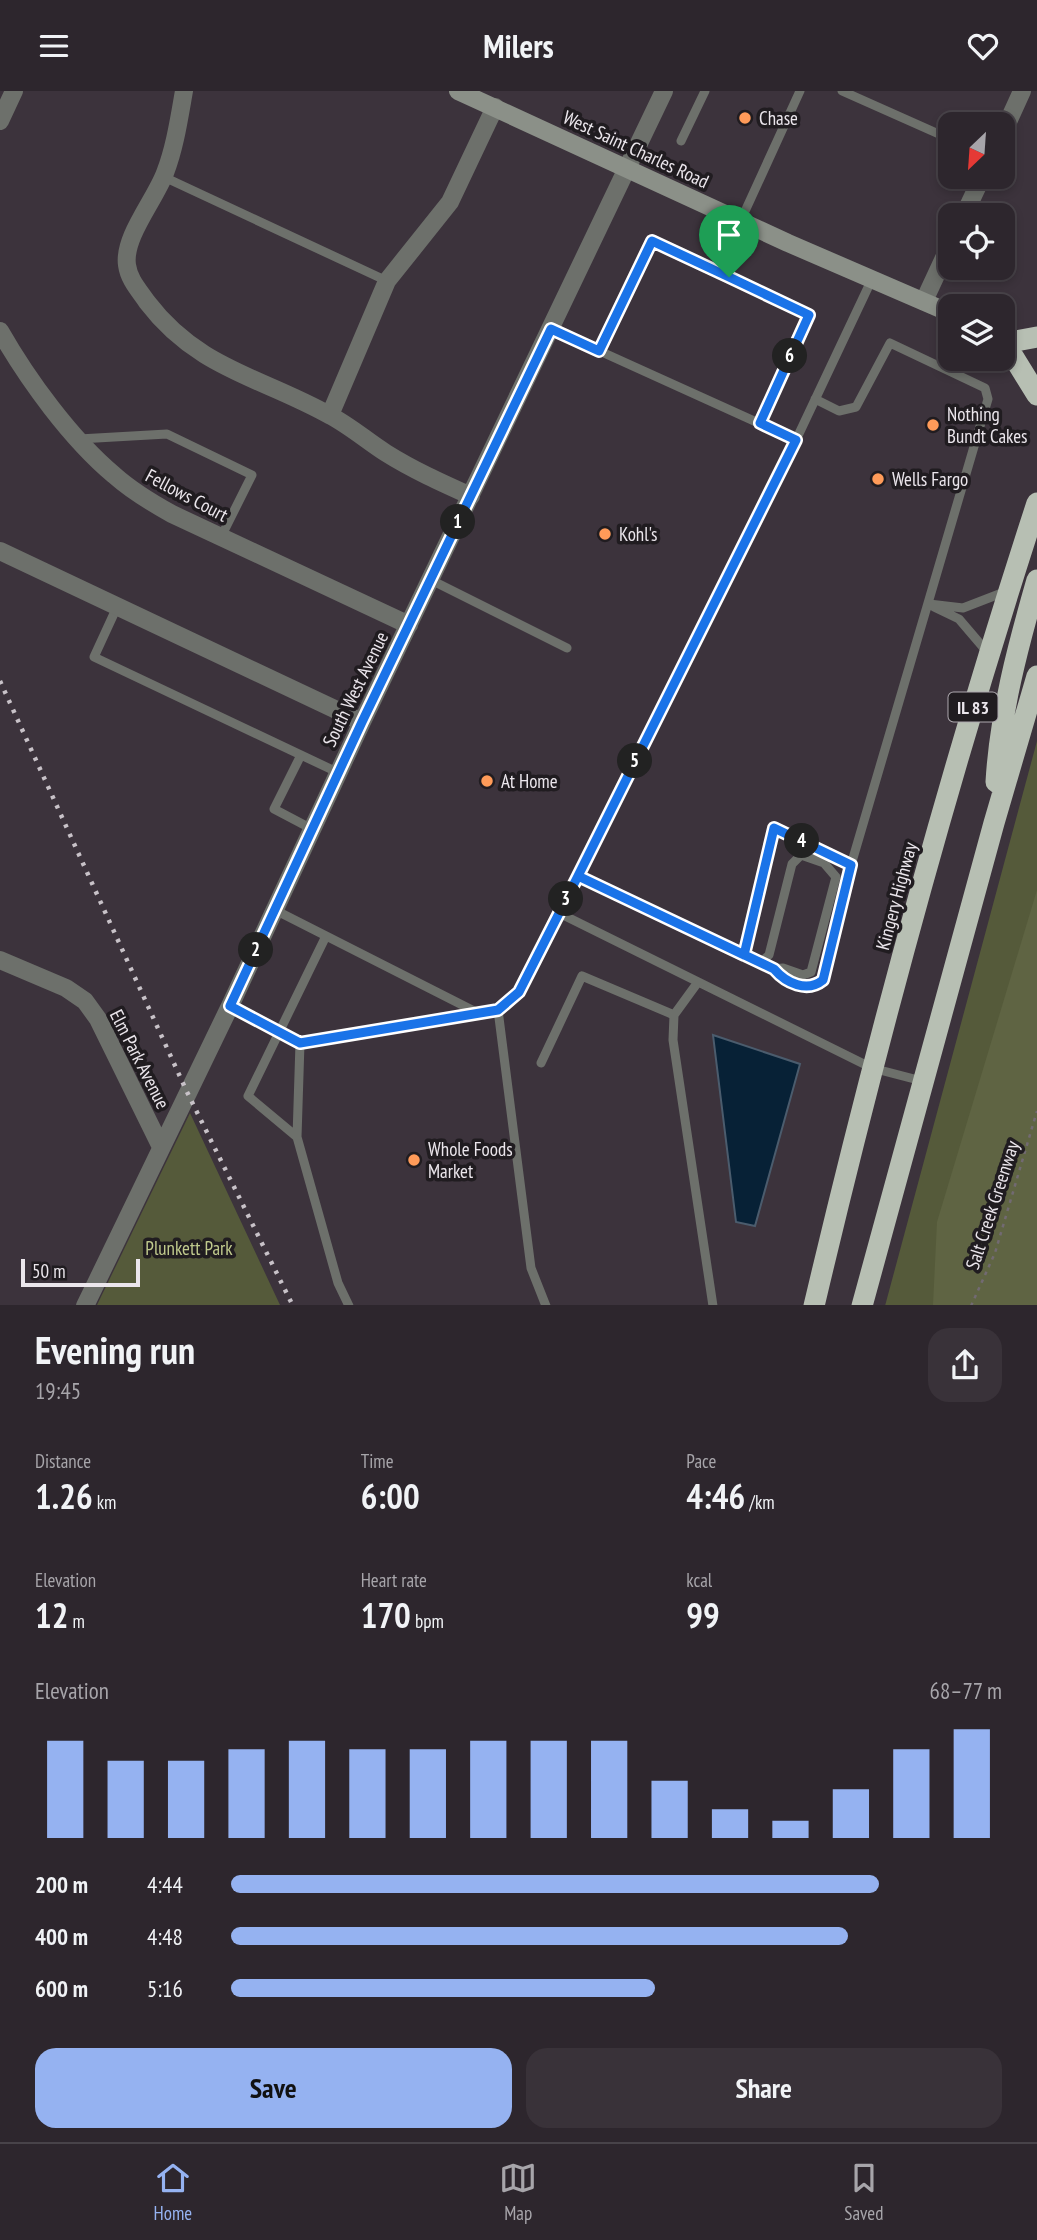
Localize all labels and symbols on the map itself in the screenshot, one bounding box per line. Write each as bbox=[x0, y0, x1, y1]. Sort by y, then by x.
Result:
street label: West Saint Charles Road bbox=[559, 105, 713, 193]
place label: Chase bbox=[759, 106, 798, 130]
marker: Chase bbox=[737, 110, 753, 126]
north arrow bbox=[938, 112, 1015, 189]
pin bbox=[699, 205, 759, 277]
pin: 6 bbox=[772, 338, 808, 373]
place label: Nothing Bundt Cakes bbox=[947, 402, 1028, 448]
marker: Nothing Bundt Cakes bbox=[925, 417, 941, 433]
street label: Fellows Court bbox=[142, 463, 233, 527]
place label: Wells Fargo bbox=[892, 467, 968, 491]
marker: Wells Fargo bbox=[870, 471, 886, 487]
pin: 1 bbox=[440, 505, 476, 539]
place label: Kohl's bbox=[619, 522, 658, 546]
marker: Kohl's bbox=[597, 526, 613, 542]
street label: South West Avenue bbox=[317, 627, 393, 750]
road number: IL 83 bbox=[948, 693, 998, 721]
pin: 5 bbox=[618, 743, 652, 779]
place label: At Home bbox=[501, 769, 558, 793]
marker: At Home bbox=[479, 773, 495, 789]
pin: 4 bbox=[784, 823, 820, 859]
street label: Kingery Highway bbox=[870, 839, 922, 952]
pin: 3 bbox=[548, 881, 584, 917]
pin: 2 bbox=[238, 933, 274, 967]
street label: Elm Park Avenue bbox=[105, 1005, 175, 1113]
place label: Whole Foods Market bbox=[428, 1137, 513, 1183]
street label: Salt Creek Greenway bbox=[960, 1137, 1024, 1272]
marker: Whole Foods Market bbox=[406, 1152, 422, 1168]
park label: Plunkett Park bbox=[145, 1236, 233, 1260]
scale bar bbox=[21, 1257, 140, 1288]

